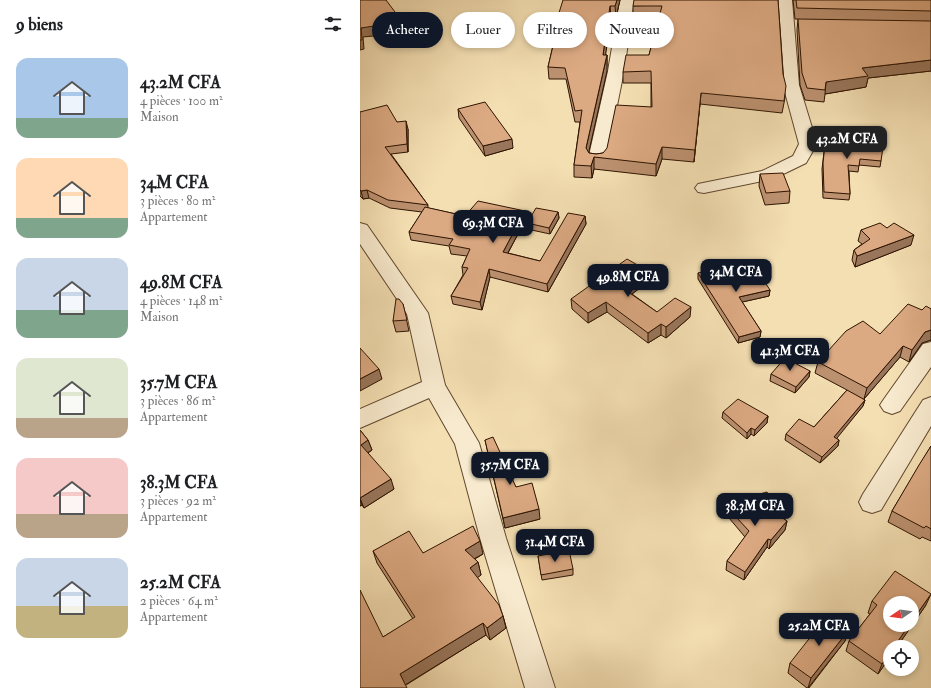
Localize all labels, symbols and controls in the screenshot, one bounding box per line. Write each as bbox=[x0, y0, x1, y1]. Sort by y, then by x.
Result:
chip: Acheter bbox=[372, 12, 443, 48]
chip: Louer bbox=[451, 12, 515, 48]
chip: Filtres bbox=[523, 12, 587, 48]
chip: Nouveau bbox=[595, 12, 674, 48]
icon: filters bbox=[322, 13, 344, 35]
text: 9 biens bbox=[16, 14, 63, 35]
text: 43.2M CFA bbox=[140, 72, 221, 93]
icon: home bbox=[48, 74, 96, 122]
text: 4 pièces · 100 m² bbox=[140, 93, 223, 109]
text: Maison bbox=[140, 109, 179, 125]
pin: 43.2M CFA bbox=[801, 126, 893, 160]
text: 43.2M CFA bbox=[816, 131, 878, 147]
text: 34M CFA bbox=[140, 172, 209, 193]
icon: home bbox=[48, 174, 96, 222]
text: 3 pièces · 80 m² bbox=[140, 193, 215, 209]
text: Appartement bbox=[140, 209, 208, 225]
pin: 69.3M CFA bbox=[447, 210, 539, 244]
text: 69.3M CFA bbox=[462, 215, 524, 231]
pin: 34M CFA bbox=[699, 259, 773, 293]
pin: 49.8M CFA bbox=[582, 264, 674, 298]
text: 34M CFA bbox=[710, 264, 762, 280]
text: 49.8M CFA bbox=[596, 269, 660, 285]
text: 49.8M CFA bbox=[140, 272, 223, 293]
icon: home bbox=[48, 274, 96, 322]
text: 4 pièces · 148 m² bbox=[140, 293, 222, 309]
text: Maison bbox=[140, 309, 179, 325]
pin: 41.3M CFA bbox=[744, 338, 836, 372]
text: 41.3M CFA bbox=[760, 343, 820, 359]
text: 35.7M CFA bbox=[140, 372, 218, 393]
icon: home bbox=[48, 374, 96, 422]
text: 3 pièces · 86 m² bbox=[140, 393, 215, 409]
text: Appartement bbox=[140, 409, 208, 425]
pin: 35.7M CFA bbox=[464, 452, 556, 486]
text: 35.7M CFA bbox=[480, 457, 540, 473]
text: 38.3M CFA bbox=[140, 472, 218, 493]
icon: home bbox=[48, 474, 96, 522]
text: 3 pièces · 92 m² bbox=[140, 493, 216, 509]
pin: 38.3M CFA bbox=[709, 493, 801, 527]
text: 38.3M CFA bbox=[725, 498, 785, 514]
text: Appartement bbox=[140, 509, 208, 525]
pin: 31.4M CFA bbox=[509, 529, 601, 563]
text: 31.4M CFA bbox=[525, 534, 585, 550]
text: 25.2M CFA bbox=[140, 572, 221, 593]
icon: home bbox=[48, 574, 96, 622]
text: 2 pièces · 64 m² bbox=[140, 593, 218, 609]
north arrow bbox=[883, 596, 919, 632]
map controls bbox=[883, 596, 919, 676]
text: Appartement bbox=[140, 609, 208, 625]
pin: 25.2M CFA bbox=[773, 613, 865, 647]
text: 25.2M CFA bbox=[788, 618, 850, 634]
button: locate bbox=[883, 640, 919, 676]

